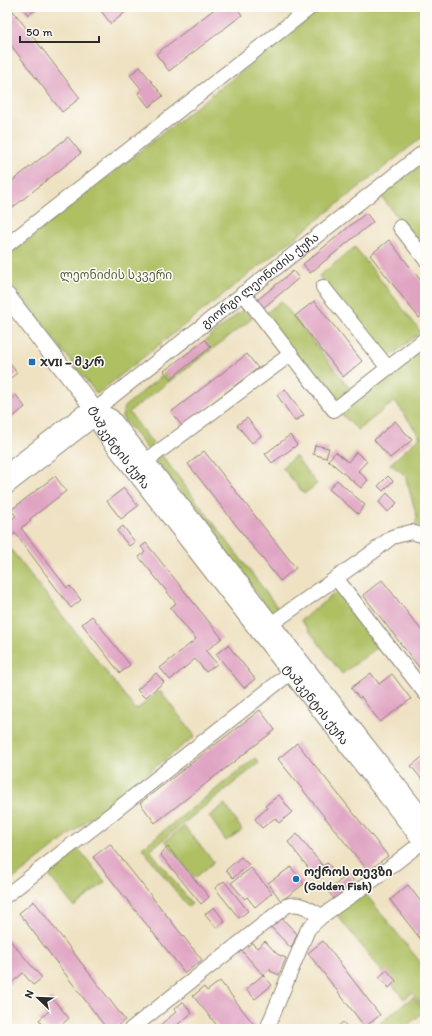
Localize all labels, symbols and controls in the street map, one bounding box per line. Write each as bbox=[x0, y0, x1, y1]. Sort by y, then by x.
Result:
scale bar bbox=[20, 18, 99, 44]
text: 50 m bbox=[26, 25, 52, 39]
street label: გიორგი ლეონიძის ქუჩა bbox=[199, 230, 322, 331]
park label: ლეონიძის სკვერი bbox=[60, 268, 172, 283]
place label: XVII – მკ/რ bbox=[40, 355, 104, 369]
marker: XVII – მკ/რ bbox=[27, 357, 37, 367]
street label: ტაშკენტის ქუჩა bbox=[87, 404, 153, 492]
street label: ტაშკენტის ქუჩა bbox=[280, 662, 352, 748]
place label: ოქროს თევზი (Golden Fish) bbox=[304, 865, 392, 894]
marker: ოქროს თევზი (Golden Fish) bbox=[291, 874, 301, 884]
north arrow bbox=[18, 978, 58, 1018]
text: N bbox=[22, 988, 37, 1000]

